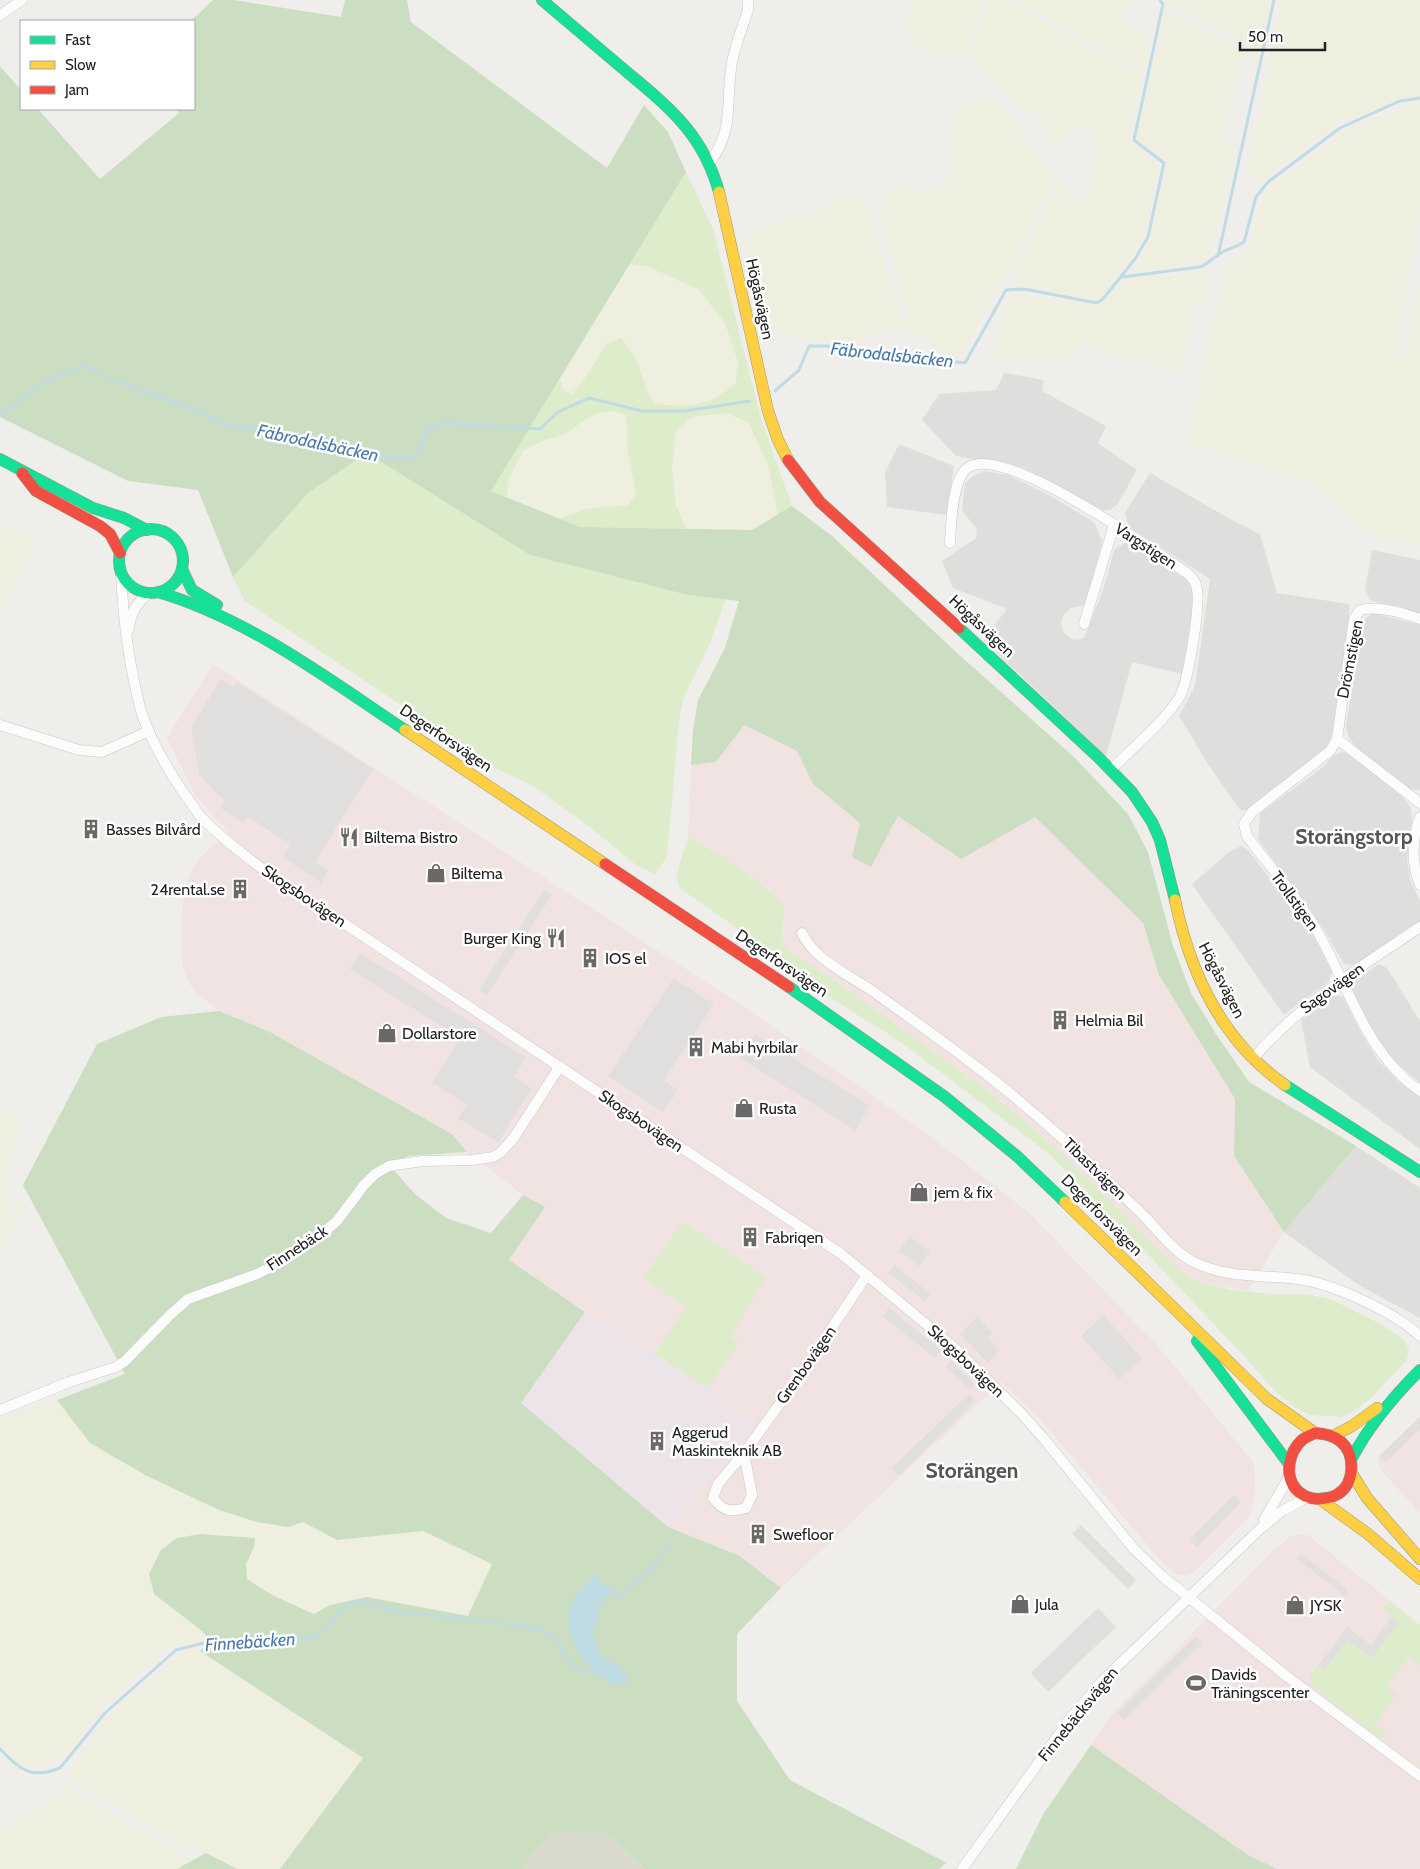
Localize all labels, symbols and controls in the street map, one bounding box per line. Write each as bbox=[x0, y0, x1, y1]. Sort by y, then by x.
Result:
legend bbox=[20, 20, 195, 110]
scale bar bbox=[1240, 20, 1325, 52]
text: 50 m bbox=[1248, 28, 1283, 46]
text: Fast bbox=[65, 31, 90, 49]
text: Slow bbox=[65, 56, 96, 74]
text: Jam bbox=[64, 81, 89, 99]
street label: Högåsvägen bbox=[742, 257, 778, 341]
water label: Fäbrodalsbäcken bbox=[829, 338, 955, 372]
water label: Fäbrodalsbäcken bbox=[255, 419, 381, 467]
street label: Vargstigen bbox=[1111, 519, 1181, 573]
street label: Högåsvägen bbox=[945, 591, 1019, 661]
street label: Drömstigen bbox=[1333, 618, 1367, 700]
street label: Degerforsvägen bbox=[396, 700, 496, 776]
building icon: Basses Bilvård bbox=[80, 818, 102, 840]
place label: Basses Bilvård bbox=[106, 820, 201, 839]
district label: Storängstorp bbox=[1295, 824, 1413, 849]
restaurant icon: Biltema Bistro bbox=[338, 826, 360, 848]
place label: Biltema Bistro bbox=[364, 828, 458, 847]
street label: Skogsbovägen bbox=[258, 861, 350, 931]
shop icon: Biltema bbox=[425, 862, 447, 884]
place label: Biltema bbox=[451, 864, 503, 883]
street label: Trollstigen bbox=[1267, 868, 1323, 934]
building icon: 24rental.se bbox=[229, 878, 251, 900]
place label: 24rental.se bbox=[151, 880, 225, 899]
street label: Degerforsvägen bbox=[732, 925, 832, 1001]
restaurant icon: Burger King bbox=[545, 927, 567, 949]
place label: Burger King bbox=[464, 929, 542, 948]
street label: Högåsvägen bbox=[1195, 939, 1249, 1021]
building icon: IOS el bbox=[579, 947, 601, 969]
place label: IOS el bbox=[605, 949, 647, 968]
street label: Sagovägen bbox=[1296, 958, 1368, 1017]
building icon: Helmia Bil bbox=[1049, 1009, 1071, 1031]
place label: Helmia Bil bbox=[1075, 1011, 1144, 1030]
shop icon: Dollarstore bbox=[376, 1022, 398, 1044]
place label: Dollarstore bbox=[402, 1024, 476, 1043]
building icon: Mabi hyrbilar bbox=[685, 1036, 707, 1058]
place label: Mabi hyrbilar bbox=[711, 1038, 799, 1057]
street label: Skogsbovägen bbox=[595, 1086, 687, 1156]
shop icon: Rusta bbox=[733, 1097, 755, 1119]
place label: Rusta bbox=[759, 1099, 797, 1118]
street label: Tibastvägen bbox=[1059, 1134, 1131, 1204]
street label: Degerforsvägen bbox=[1057, 1170, 1147, 1260]
shop icon: jem & fix bbox=[908, 1181, 930, 1203]
place label: jem & fix bbox=[933, 1183, 993, 1202]
street label: Finnebäck bbox=[263, 1221, 332, 1275]
building icon: Fabriqen bbox=[739, 1226, 761, 1248]
place label: Fabriqen bbox=[765, 1228, 824, 1247]
street label: Skogsbovägen bbox=[924, 1321, 1008, 1401]
street label: Grenbovägen bbox=[772, 1322, 840, 1408]
place label: Aggerud Maskinteknik AB bbox=[672, 1423, 782, 1460]
building icon: Aggerud Maskinteknik AB bbox=[646, 1430, 668, 1452]
district label: Storängen bbox=[926, 1458, 1018, 1483]
building icon: Swefloor bbox=[747, 1523, 769, 1545]
place label: Swefloor bbox=[773, 1525, 834, 1544]
shop icon: Jula bbox=[1009, 1593, 1031, 1615]
shop icon: JYSK bbox=[1284, 1594, 1306, 1616]
place label: Jula bbox=[1034, 1595, 1059, 1614]
place label: JYSK bbox=[1309, 1596, 1342, 1615]
water label: Finnebäcken bbox=[204, 1628, 296, 1656]
street label: Finnebäcksvägen bbox=[1034, 1663, 1122, 1765]
place label: Davids Träningscenter bbox=[1211, 1665, 1310, 1702]
sports icon: Davids Träningscenter bbox=[1185, 1672, 1207, 1694]

